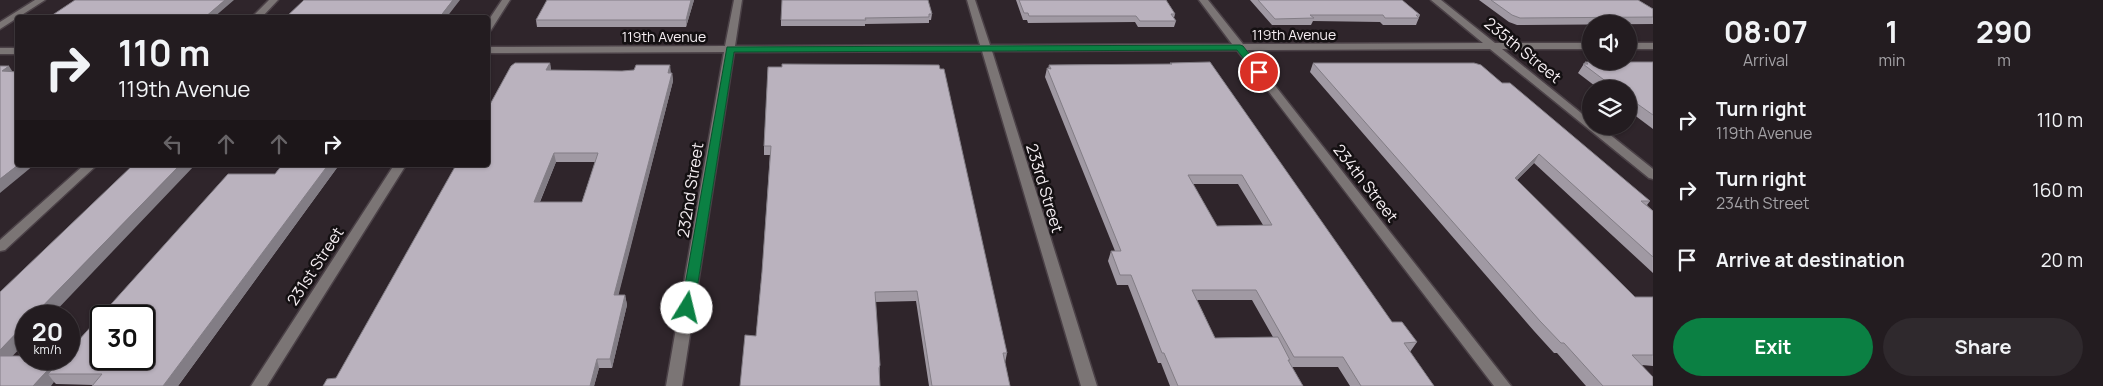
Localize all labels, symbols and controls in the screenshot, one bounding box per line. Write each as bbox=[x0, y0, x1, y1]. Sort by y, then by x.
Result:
text: 08:07 bbox=[1724, 11, 1808, 52]
text: 1 bbox=[1885, 11, 1898, 52]
text: 290 bbox=[1976, 11, 2032, 52]
street label: 235th Street bbox=[1480, 12, 1566, 88]
map controls bbox=[1582, 15, 1637, 135]
button: sound bbox=[1582, 15, 1637, 70]
street label: 119th Avenue bbox=[1252, 25, 1336, 44]
street label: 119th Avenue bbox=[622, 27, 706, 46]
text: 110 m bbox=[118, 29, 210, 77]
icon: right bbox=[35, 35, 100, 100]
text: Arrival bbox=[1743, 49, 1789, 71]
text: min bbox=[1879, 49, 1905, 71]
text: m bbox=[1997, 49, 2011, 71]
pin bbox=[1238, 51, 1280, 93]
icon: arrive bbox=[1245, 58, 1273, 86]
text: 119th Avenue bbox=[118, 74, 250, 104]
button: layers bbox=[1582, 80, 1637, 135]
text: Turn right bbox=[1716, 96, 1806, 122]
icon: right bbox=[1673, 106, 1701, 134]
text: 110 m bbox=[2037, 107, 2083, 133]
text: 119th Avenue bbox=[1716, 122, 1812, 144]
icon: left bbox=[159, 130, 187, 158]
icon: ahead bbox=[212, 130, 240, 158]
icon: ahead bbox=[265, 130, 293, 158]
icon: right bbox=[318, 130, 346, 158]
street label: 234th Street bbox=[1329, 139, 1403, 227]
street label: 232nd Street bbox=[672, 141, 708, 239]
street label: 233rd Street bbox=[1021, 141, 1069, 235]
text: Turn right bbox=[1716, 166, 1806, 192]
icon: right bbox=[1673, 176, 1701, 204]
text: 160 m bbox=[2032, 177, 2083, 203]
text: 234th Street bbox=[1716, 192, 1810, 214]
street label: 231st Street bbox=[281, 223, 349, 309]
icon: arrive bbox=[1673, 246, 1701, 274]
text: Arrive at destination bbox=[1716, 247, 1905, 273]
text: 20 m bbox=[2041, 247, 2083, 273]
position arrow bbox=[660, 281, 712, 333]
speed limit sign: 30 bbox=[90, 305, 155, 370]
text: 20 bbox=[32, 314, 63, 349]
button: Exit bbox=[1673, 318, 1873, 376]
button: Share bbox=[1883, 318, 2083, 376]
text: km/h bbox=[34, 341, 61, 358]

